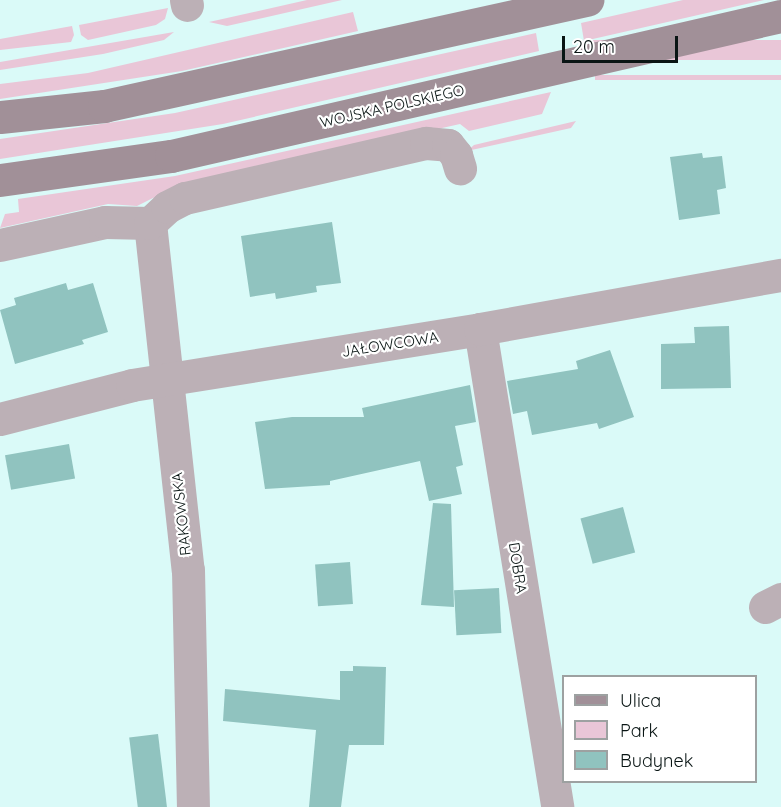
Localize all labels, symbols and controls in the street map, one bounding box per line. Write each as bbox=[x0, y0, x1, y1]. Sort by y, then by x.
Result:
scale bar bbox=[565, 24, 680, 62]
text: 20 m bbox=[573, 35, 615, 58]
street label: WOJSKA POLSKIEGO bbox=[318, 81, 466, 131]
street label: JAŁOWCOWA bbox=[340, 327, 440, 361]
street label: RAKOWSKA bbox=[168, 472, 194, 556]
street label: DOBRA bbox=[505, 541, 531, 595]
legend bbox=[562, 675, 757, 783]
text: Ulica bbox=[620, 689, 661, 712]
text: Park bbox=[620, 719, 658, 742]
text: Budynek bbox=[620, 749, 693, 772]

